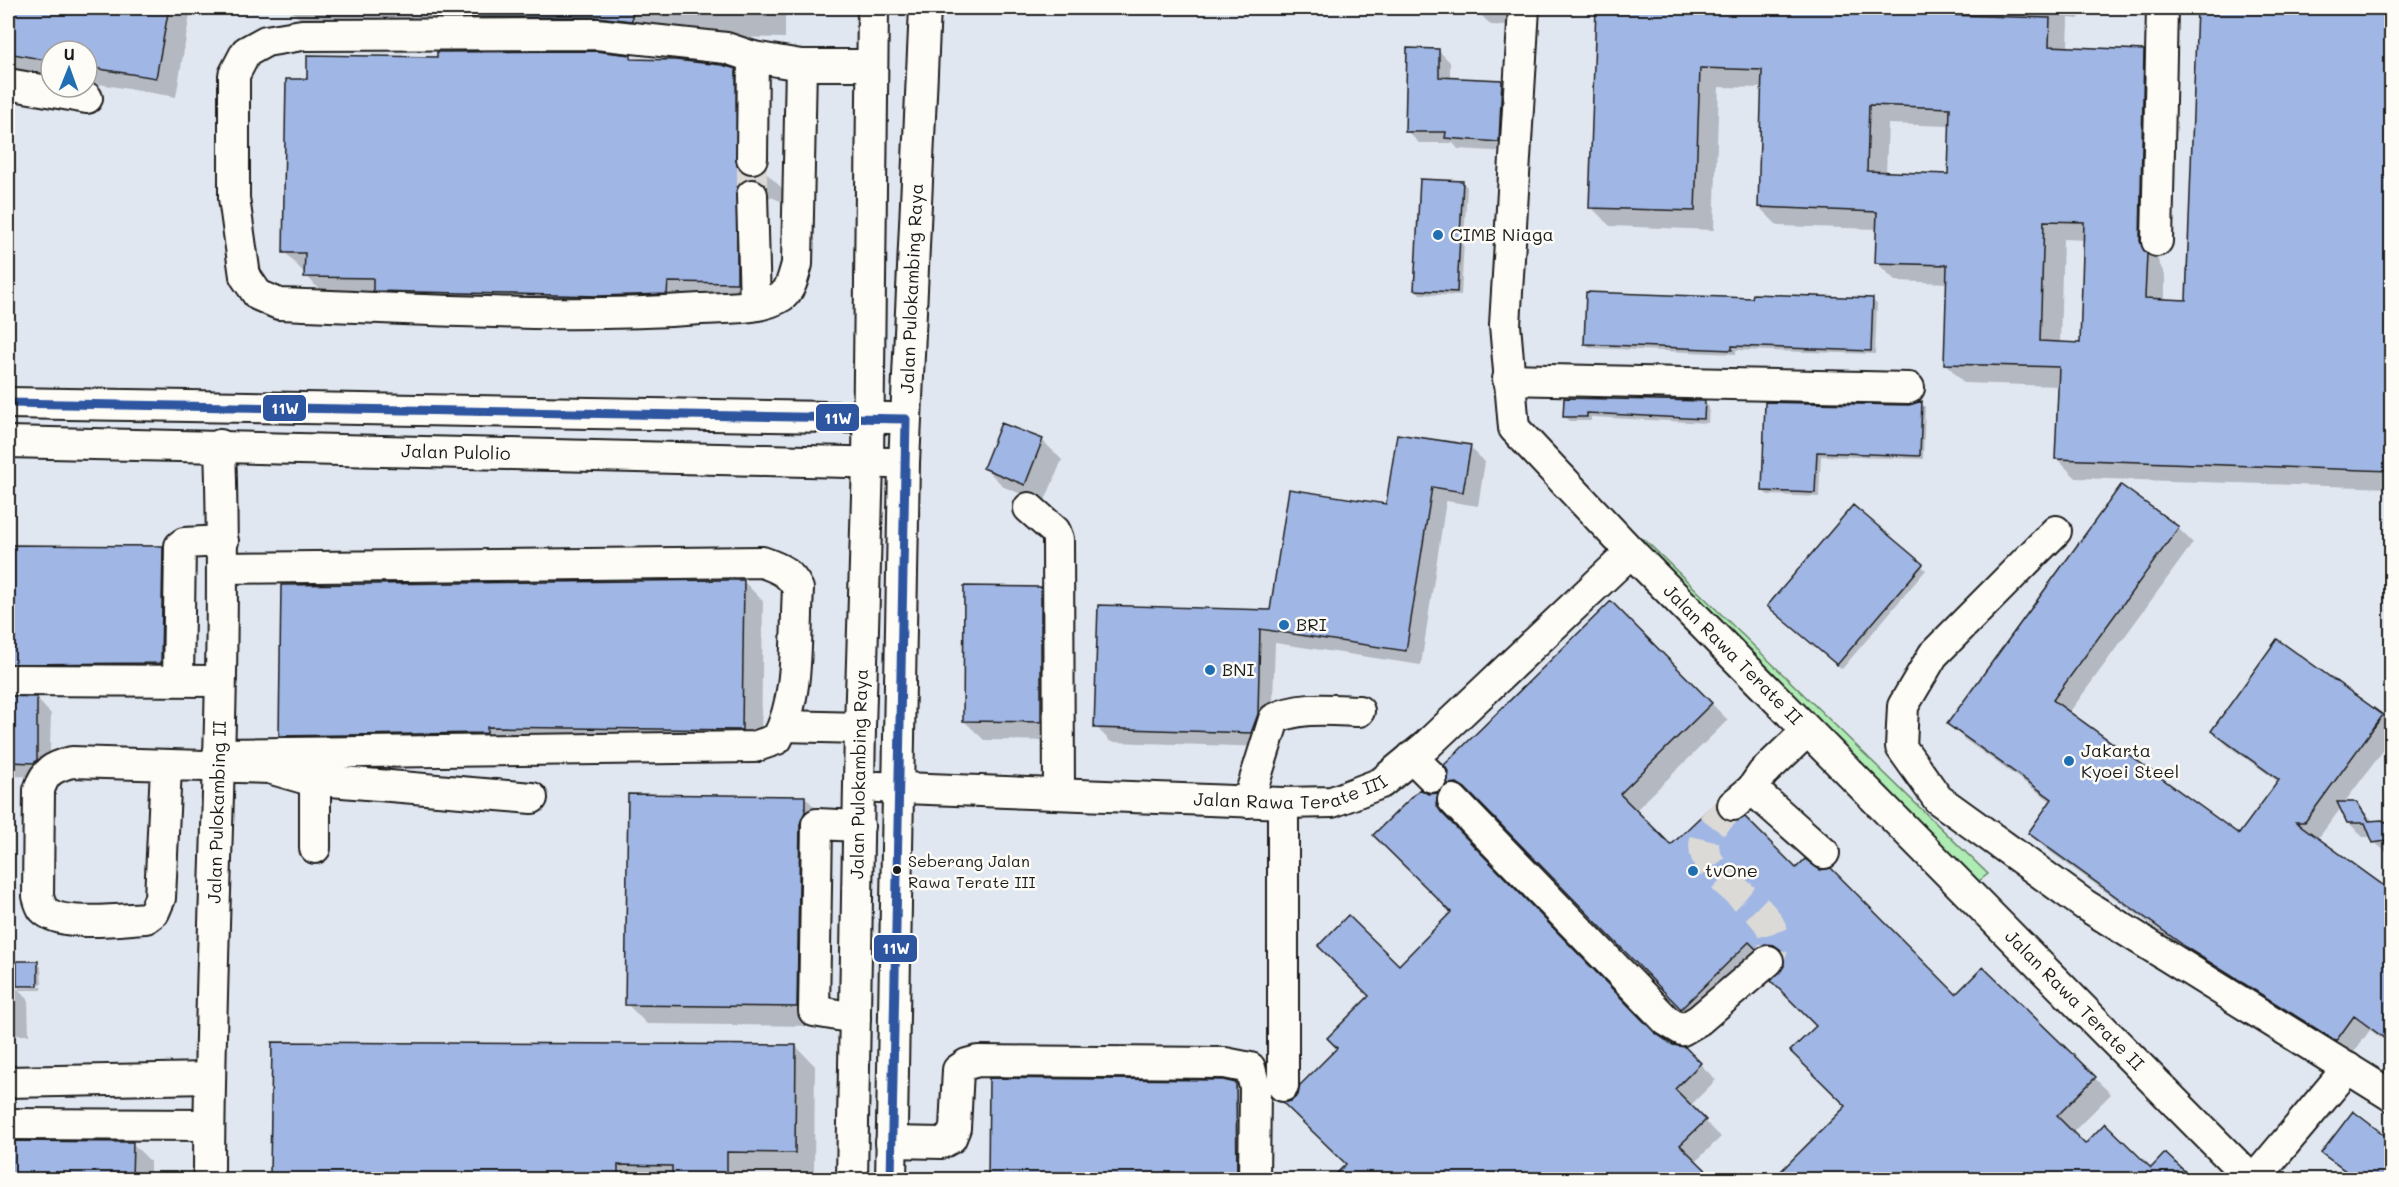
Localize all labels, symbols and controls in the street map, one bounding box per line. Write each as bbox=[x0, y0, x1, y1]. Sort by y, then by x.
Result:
north arrow bbox=[39, 39, 99, 99]
text: U bbox=[63, 43, 75, 64]
street label: Jalan Pulokambing Raya bbox=[894, 183, 928, 394]
place label: CIMB Niaga bbox=[1450, 222, 1554, 246]
marker: CIMB Niaga bbox=[1431, 228, 1445, 242]
line badge: 11W bbox=[262, 394, 307, 422]
text: 11W bbox=[271, 397, 299, 418]
line badge: 11W bbox=[815, 403, 860, 432]
text: 11W bbox=[824, 407, 852, 428]
street label: Jalan Pulolio bbox=[401, 438, 511, 465]
street label: Jalan Rawa Terate II bbox=[1659, 579, 1808, 730]
place label: BRI bbox=[1296, 612, 1327, 636]
marker: BRI bbox=[1277, 618, 1291, 632]
place label: BNI bbox=[1222, 657, 1254, 681]
marker: BNI bbox=[1203, 663, 1217, 677]
street label: Jalan Pulokambing Raya bbox=[844, 669, 873, 879]
street label: Jalan Pulokambing II bbox=[202, 720, 231, 904]
place label: Jakarta Kyoei Steel bbox=[2081, 738, 2179, 783]
marker: Jakarta Kyoei Steel bbox=[2062, 754, 2076, 768]
street label: Jalan Rawa Terate III bbox=[1193, 770, 1392, 814]
place label: Seberang Jalan Rawa Terate III bbox=[908, 850, 1036, 892]
place label: tvOne bbox=[1705, 858, 1758, 882]
marker: Seberang Jalan Rawa Terate III bbox=[891, 864, 903, 876]
marker: tvOne bbox=[1686, 864, 1700, 878]
street label: Jalan Rawa Terate II bbox=[2000, 924, 2150, 1075]
line badge: 11W bbox=[873, 934, 918, 963]
text: 11W bbox=[882, 937, 910, 958]

